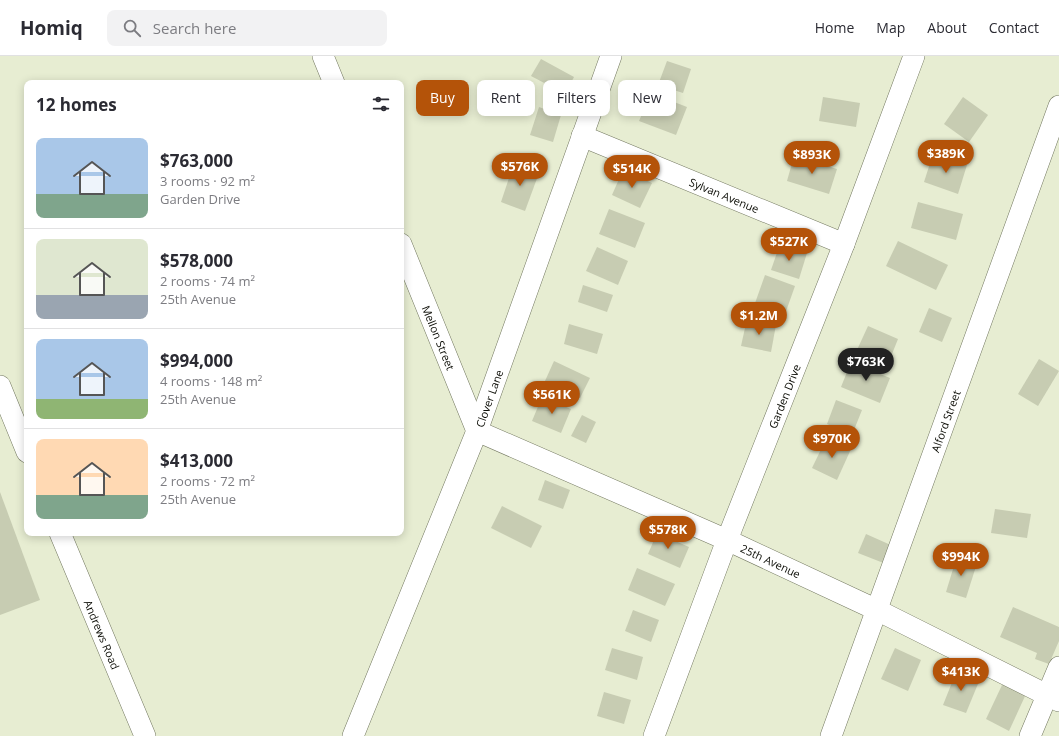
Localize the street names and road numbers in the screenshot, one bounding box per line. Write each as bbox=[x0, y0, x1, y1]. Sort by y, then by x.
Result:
street label: Sylvan Avenue bbox=[687, 174, 761, 216]
street label: Mellon Street bbox=[419, 303, 459, 372]
street label: Garden Drive bbox=[764, 362, 803, 430]
street label: Clover Lane bbox=[472, 367, 506, 429]
street label: Alford Street bbox=[927, 388, 963, 454]
street label: 25th Avenue bbox=[738, 540, 803, 581]
street label: Andrews Road bbox=[81, 597, 124, 672]

